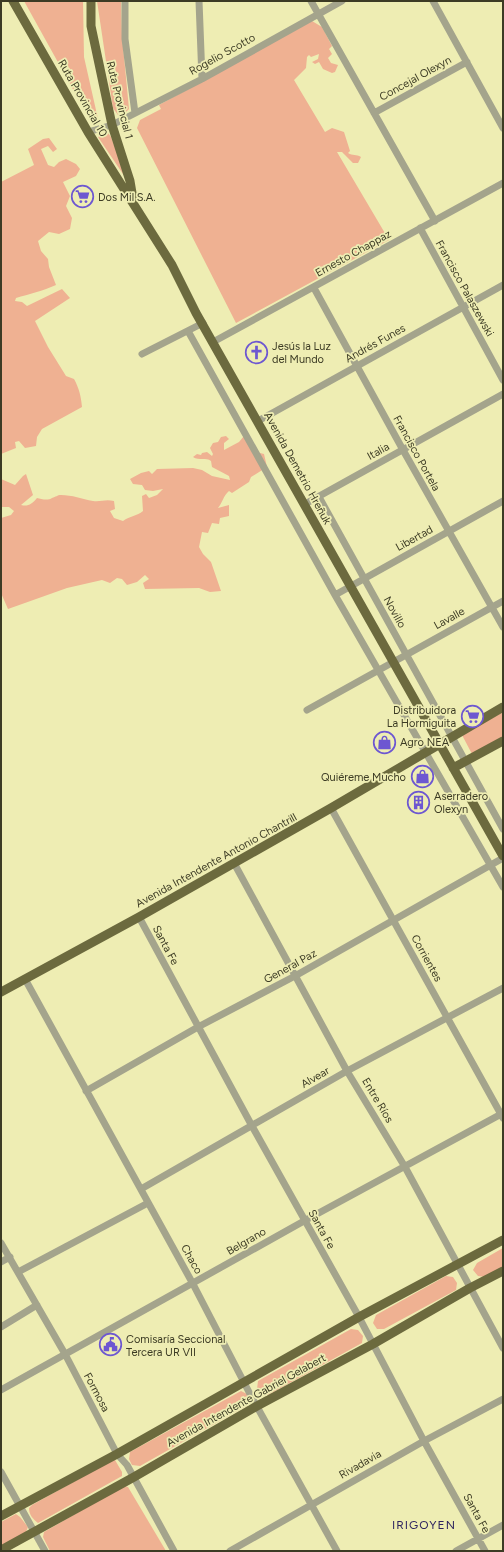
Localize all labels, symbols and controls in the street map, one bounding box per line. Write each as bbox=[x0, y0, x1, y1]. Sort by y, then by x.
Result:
street label: Rogelio Scotto bbox=[187, 31, 258, 78]
street label: Concejal Olexyn bbox=[377, 53, 453, 104]
street label: Ruta Provincial 10 bbox=[55, 57, 110, 139]
street label: Ruta Provincial 1 bbox=[104, 60, 135, 140]
supermarket icon: Dos Mil S.A. bbox=[70, 184, 96, 210]
place label: Dos Mil S.A. bbox=[98, 191, 156, 204]
street label: Ernesto Chappaz bbox=[313, 227, 393, 280]
street label: Francisco Palaszewski bbox=[433, 238, 496, 339]
street label: Andrés Funes bbox=[343, 322, 408, 365]
church icon: Jesús la Luz del Mundo bbox=[244, 339, 270, 365]
place label: Jesús la Luz del Mundo bbox=[272, 340, 331, 366]
street label: Avenida Demetrio Hreñuk bbox=[261, 410, 334, 527]
street label: Francisco Portela bbox=[390, 413, 443, 493]
street label: Italia bbox=[365, 440, 392, 463]
street label: Libertad bbox=[393, 523, 435, 554]
street label: Novillo bbox=[381, 594, 409, 630]
street label: Lavalle bbox=[432, 605, 467, 632]
supermarket icon: Distribuidora La Hormiguita bbox=[459, 703, 485, 729]
place label: Distribuidora La Hormiguita bbox=[387, 704, 456, 730]
shop icon: Agro NEA bbox=[372, 729, 398, 755]
place label: Agro NEA bbox=[400, 736, 450, 749]
shop icon: Quiéreme Mucho bbox=[409, 764, 435, 790]
place label: Quiéreme Mucho bbox=[321, 771, 406, 784]
building icon: Aserradero Olexyn bbox=[406, 789, 432, 815]
place label: Aserradero Olexyn bbox=[434, 790, 488, 816]
street label: Avenida Intendente Antonio Chantrill bbox=[133, 811, 299, 910]
street label: Santa Fe bbox=[150, 923, 181, 967]
street label: Corrientes bbox=[408, 932, 445, 984]
street label: General Paz bbox=[262, 947, 319, 986]
street label: Alvear bbox=[299, 1064, 332, 1091]
street label: Entre Ríos bbox=[359, 1075, 396, 1125]
street label: Santa Fe bbox=[305, 1207, 338, 1251]
street label: Belgrano bbox=[224, 1225, 268, 1258]
street label: Chaco bbox=[178, 1242, 205, 1276]
public building icon: Comisaría Seccional Tercera UR VII bbox=[97, 1332, 123, 1358]
place label: Comisaría Seccional Tercera UR VII bbox=[126, 1333, 225, 1359]
street label: Avenida Intendente Gabriel Gelabert bbox=[164, 1351, 328, 1450]
street label: Formosa bbox=[81, 1370, 112, 1414]
street label: Rivadavia bbox=[337, 1447, 384, 1482]
street label: Santa Fe bbox=[460, 1491, 493, 1535]
district label: IRIGOYEN bbox=[392, 1518, 456, 1532]

